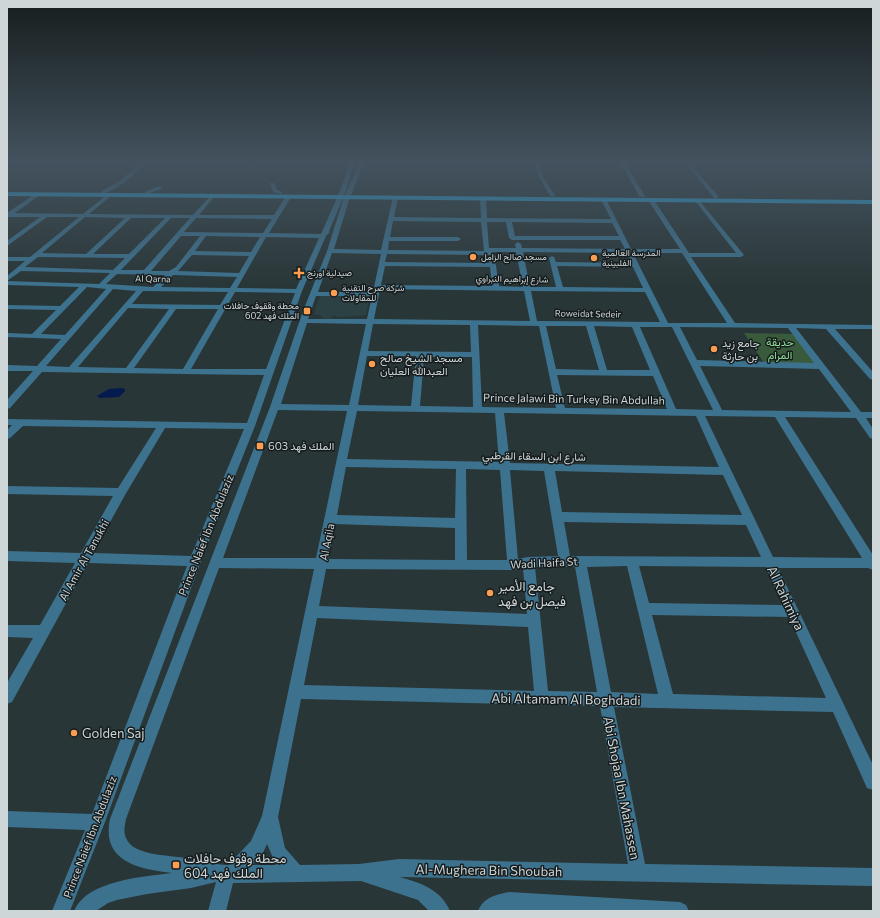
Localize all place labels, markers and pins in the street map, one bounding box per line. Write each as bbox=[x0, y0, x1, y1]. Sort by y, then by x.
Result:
place label: المدرسة العالمية الفلبينية bbox=[602, 247, 660, 268]
place label: مسجد صالح الزامل bbox=[481, 251, 547, 263]
marker: مسجد صالح الزامل bbox=[468, 252, 478, 262]
marker: المدرسة العالمية الفلبينية bbox=[589, 253, 599, 263]
place label: صيدلية اورنج bbox=[307, 267, 353, 279]
marker: صيدلية اورنج bbox=[294, 268, 304, 278]
place label: شركة صرح التقنية للمقاولات bbox=[342, 282, 404, 304]
marker: شركة صرح التقنية للمقاولات bbox=[329, 288, 339, 298]
place label: محطة وققوف حافلات الملك فهد 602 bbox=[224, 300, 299, 322]
marker: محطة وققوف حافلات الملك فهد 602 bbox=[302, 306, 312, 316]
place label: جامع زيد بن حارثة bbox=[722, 336, 760, 363]
marker: جامع زيد بن حارثة bbox=[709, 344, 719, 354]
place label: مسجد الشيخ صالح العبدالله العليان bbox=[380, 351, 463, 378]
marker: مسجد الشيخ صالح العبدالله العليان bbox=[367, 359, 377, 369]
place label: الملك فهد 603 bbox=[268, 439, 334, 453]
marker: الملك فهد 603 bbox=[255, 441, 265, 451]
place label: جامع الأمير فيصل بن فهد bbox=[497, 578, 566, 610]
marker: جامع الأمير فيصل بن فهد bbox=[485, 588, 495, 598]
place label: Golden Saj bbox=[82, 725, 145, 741]
marker: Golden Saj bbox=[69, 728, 79, 738]
place label: محطة وقوف حافلات الملك فهد 604 bbox=[184, 850, 286, 882]
marker: محطة وقوف حافلات الملك فهد 604 bbox=[171, 860, 181, 870]

